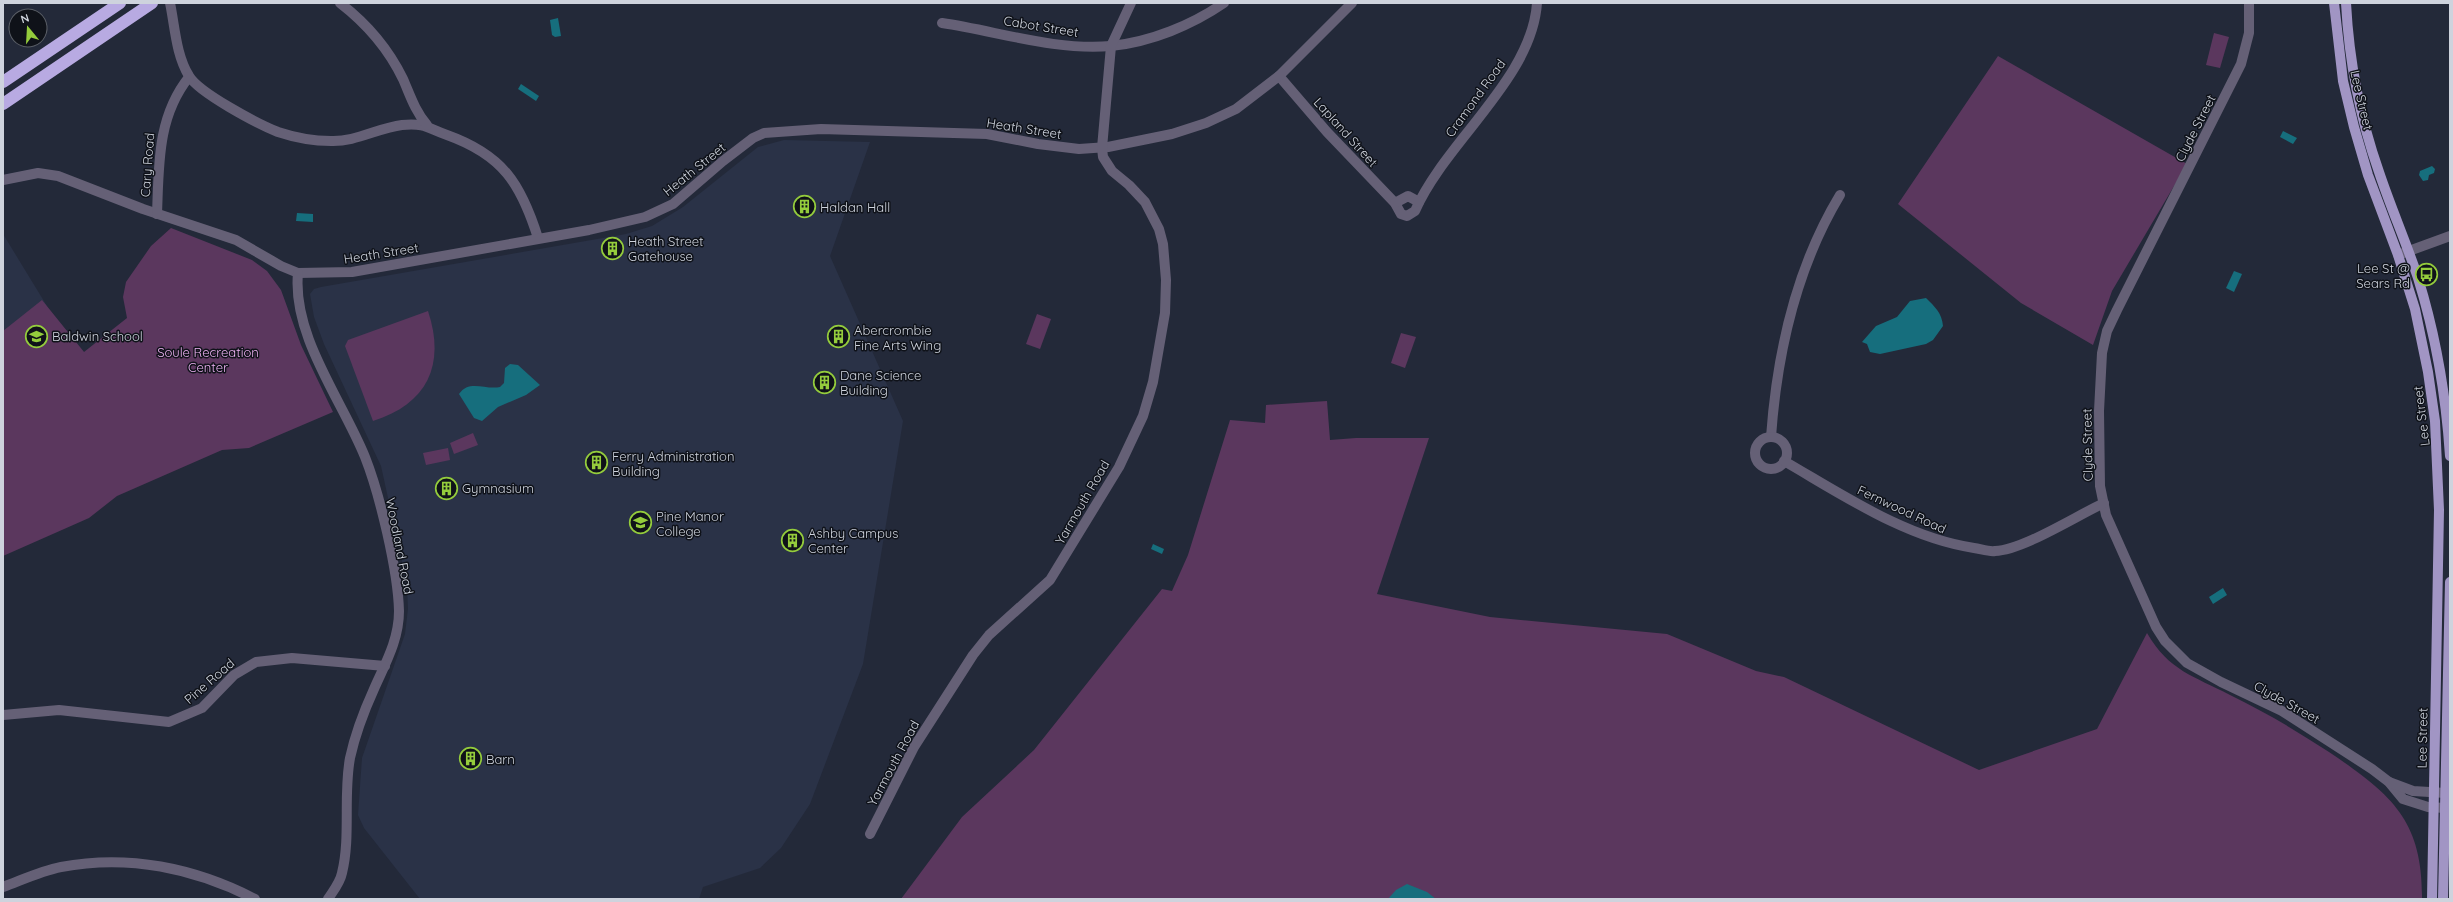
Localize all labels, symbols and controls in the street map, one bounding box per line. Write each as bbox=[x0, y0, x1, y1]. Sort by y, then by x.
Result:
north arrow bbox=[8, 8, 48, 48]
text: N bbox=[19, 11, 31, 26]
street label: Cabot Street bbox=[1002, 12, 1080, 40]
street label: Cramond Road bbox=[1441, 56, 1509, 140]
street label: Lee Street bbox=[2347, 69, 2377, 131]
street label: Clyde Street bbox=[2171, 92, 2219, 164]
street label: Lapland Street bbox=[1311, 94, 1381, 170]
street label: Heath Street bbox=[985, 114, 1063, 142]
street label: Cary Road bbox=[137, 132, 157, 198]
street label: Heath Street bbox=[660, 139, 728, 199]
building icon: Haldan Hall bbox=[792, 194, 818, 220]
place label: Haldan Hall bbox=[820, 199, 890, 215]
place label: Heath Street Gatehouse bbox=[628, 233, 704, 264]
building icon: Heath Street Gatehouse bbox=[600, 235, 626, 261]
street label: Heath Street bbox=[342, 239, 420, 267]
place label: Lee St @ Sears Rd bbox=[2356, 260, 2410, 291]
bus stop icon: Lee St @ Sears Rd bbox=[2413, 262, 2439, 288]
place label: Abercrombie Fine Arts Wing bbox=[854, 322, 941, 353]
school or university icon: Baldwin School bbox=[24, 323, 50, 349]
building icon: Abercrombie Fine Arts Wing bbox=[825, 324, 851, 350]
place label: Baldwin School bbox=[52, 328, 143, 344]
park label: Soule Recreation Center bbox=[157, 344, 259, 375]
place label: Dane Science Building bbox=[840, 367, 921, 398]
building icon: Dane Science Building bbox=[812, 369, 838, 395]
street label: Lee Street bbox=[2409, 385, 2433, 447]
street label: Clyde Street bbox=[2078, 408, 2096, 482]
place label: Ferry Administration Building bbox=[612, 448, 734, 479]
building icon: Ferry Administration Building bbox=[583, 450, 609, 476]
street label: Yarmouth Road bbox=[1051, 457, 1113, 547]
building icon: Gymnasium bbox=[434, 475, 460, 501]
place label: Gymnasium bbox=[462, 480, 534, 496]
street label: Fernwood Road bbox=[1855, 481, 1949, 537]
street label: Woodland Road bbox=[383, 496, 417, 596]
place label: Pine Manor College bbox=[656, 508, 724, 539]
school or university icon: Pine Manor College bbox=[627, 510, 653, 536]
place label: Ashby Campus Center bbox=[808, 525, 898, 556]
building icon: Ashby Campus Center bbox=[780, 527, 806, 553]
street label: Pine Road bbox=[181, 655, 237, 707]
street label: Clyde Street bbox=[2251, 677, 2323, 727]
street label: Lee Street bbox=[2413, 708, 2431, 768]
street label: Yarmouth Road bbox=[864, 718, 922, 808]
building icon: Barn bbox=[458, 746, 484, 772]
place label: Barn bbox=[486, 751, 515, 767]

